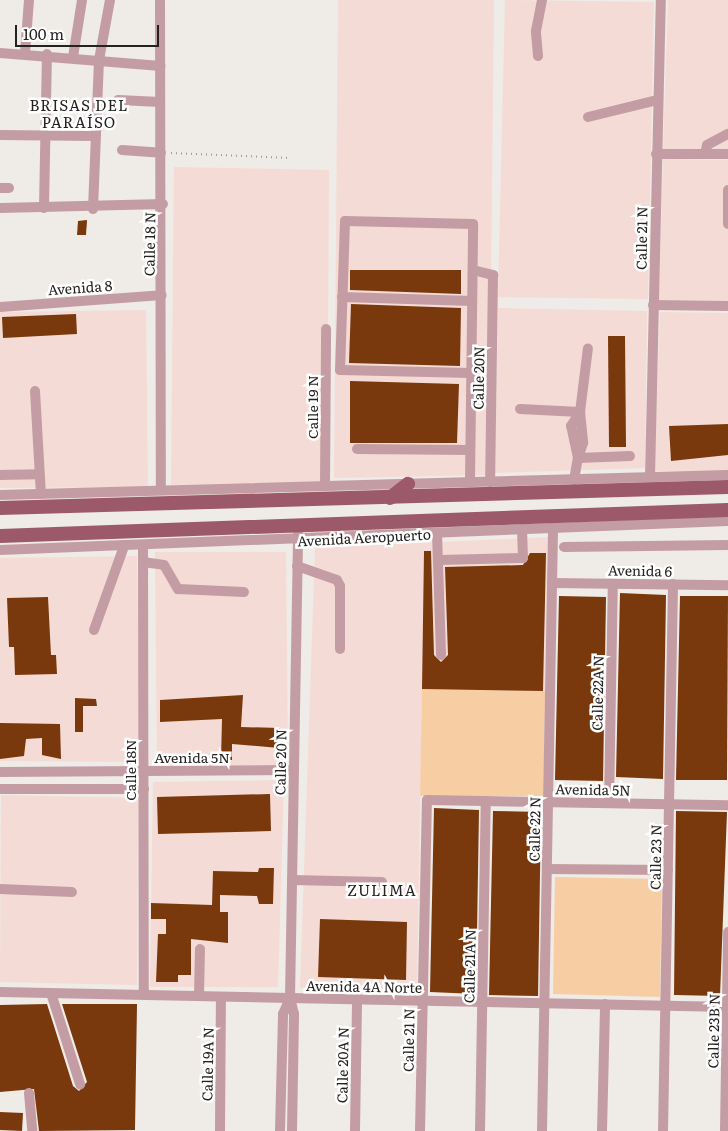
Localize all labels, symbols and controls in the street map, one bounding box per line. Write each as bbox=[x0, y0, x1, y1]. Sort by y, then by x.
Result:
scale bar bbox=[18, 15, 161, 47]
text: 100 m bbox=[23, 22, 64, 45]
district label: BRISAS DEL PARAÍSO bbox=[28, 95, 130, 130]
street label: Calle 21 N bbox=[632, 206, 650, 270]
street label: Calle 18 N bbox=[140, 212, 158, 276]
street label: Avenida 8 bbox=[47, 276, 113, 298]
street label: Calle 20N bbox=[469, 346, 487, 410]
street label: Calle 19 N bbox=[304, 375, 320, 439]
street label: Avenida Aeropuerto bbox=[297, 525, 431, 549]
street label: Avenida 6 bbox=[608, 561, 672, 579]
street label: Calle 22A N bbox=[588, 655, 606, 731]
street label: Calle 20 N bbox=[271, 729, 289, 795]
street label: Calle 18N bbox=[122, 739, 138, 801]
street label: Avenida 5N bbox=[154, 749, 230, 765]
street label: Avenida 5N bbox=[555, 780, 631, 798]
street label: Calle 22 N bbox=[525, 796, 543, 862]
street label: Calle 23 N bbox=[646, 824, 664, 890]
district label: ZULIMA bbox=[346, 881, 418, 899]
street label: Calle 21A N bbox=[460, 929, 478, 1003]
street label: Avenida 4A Norte bbox=[306, 977, 422, 995]
street label: Calle 23B N bbox=[704, 993, 722, 1069]
street label: Calle 21 N bbox=[399, 1008, 417, 1072]
street label: Calle 19A N bbox=[198, 1027, 216, 1101]
street label: Calle 20A N bbox=[333, 1027, 351, 1103]

